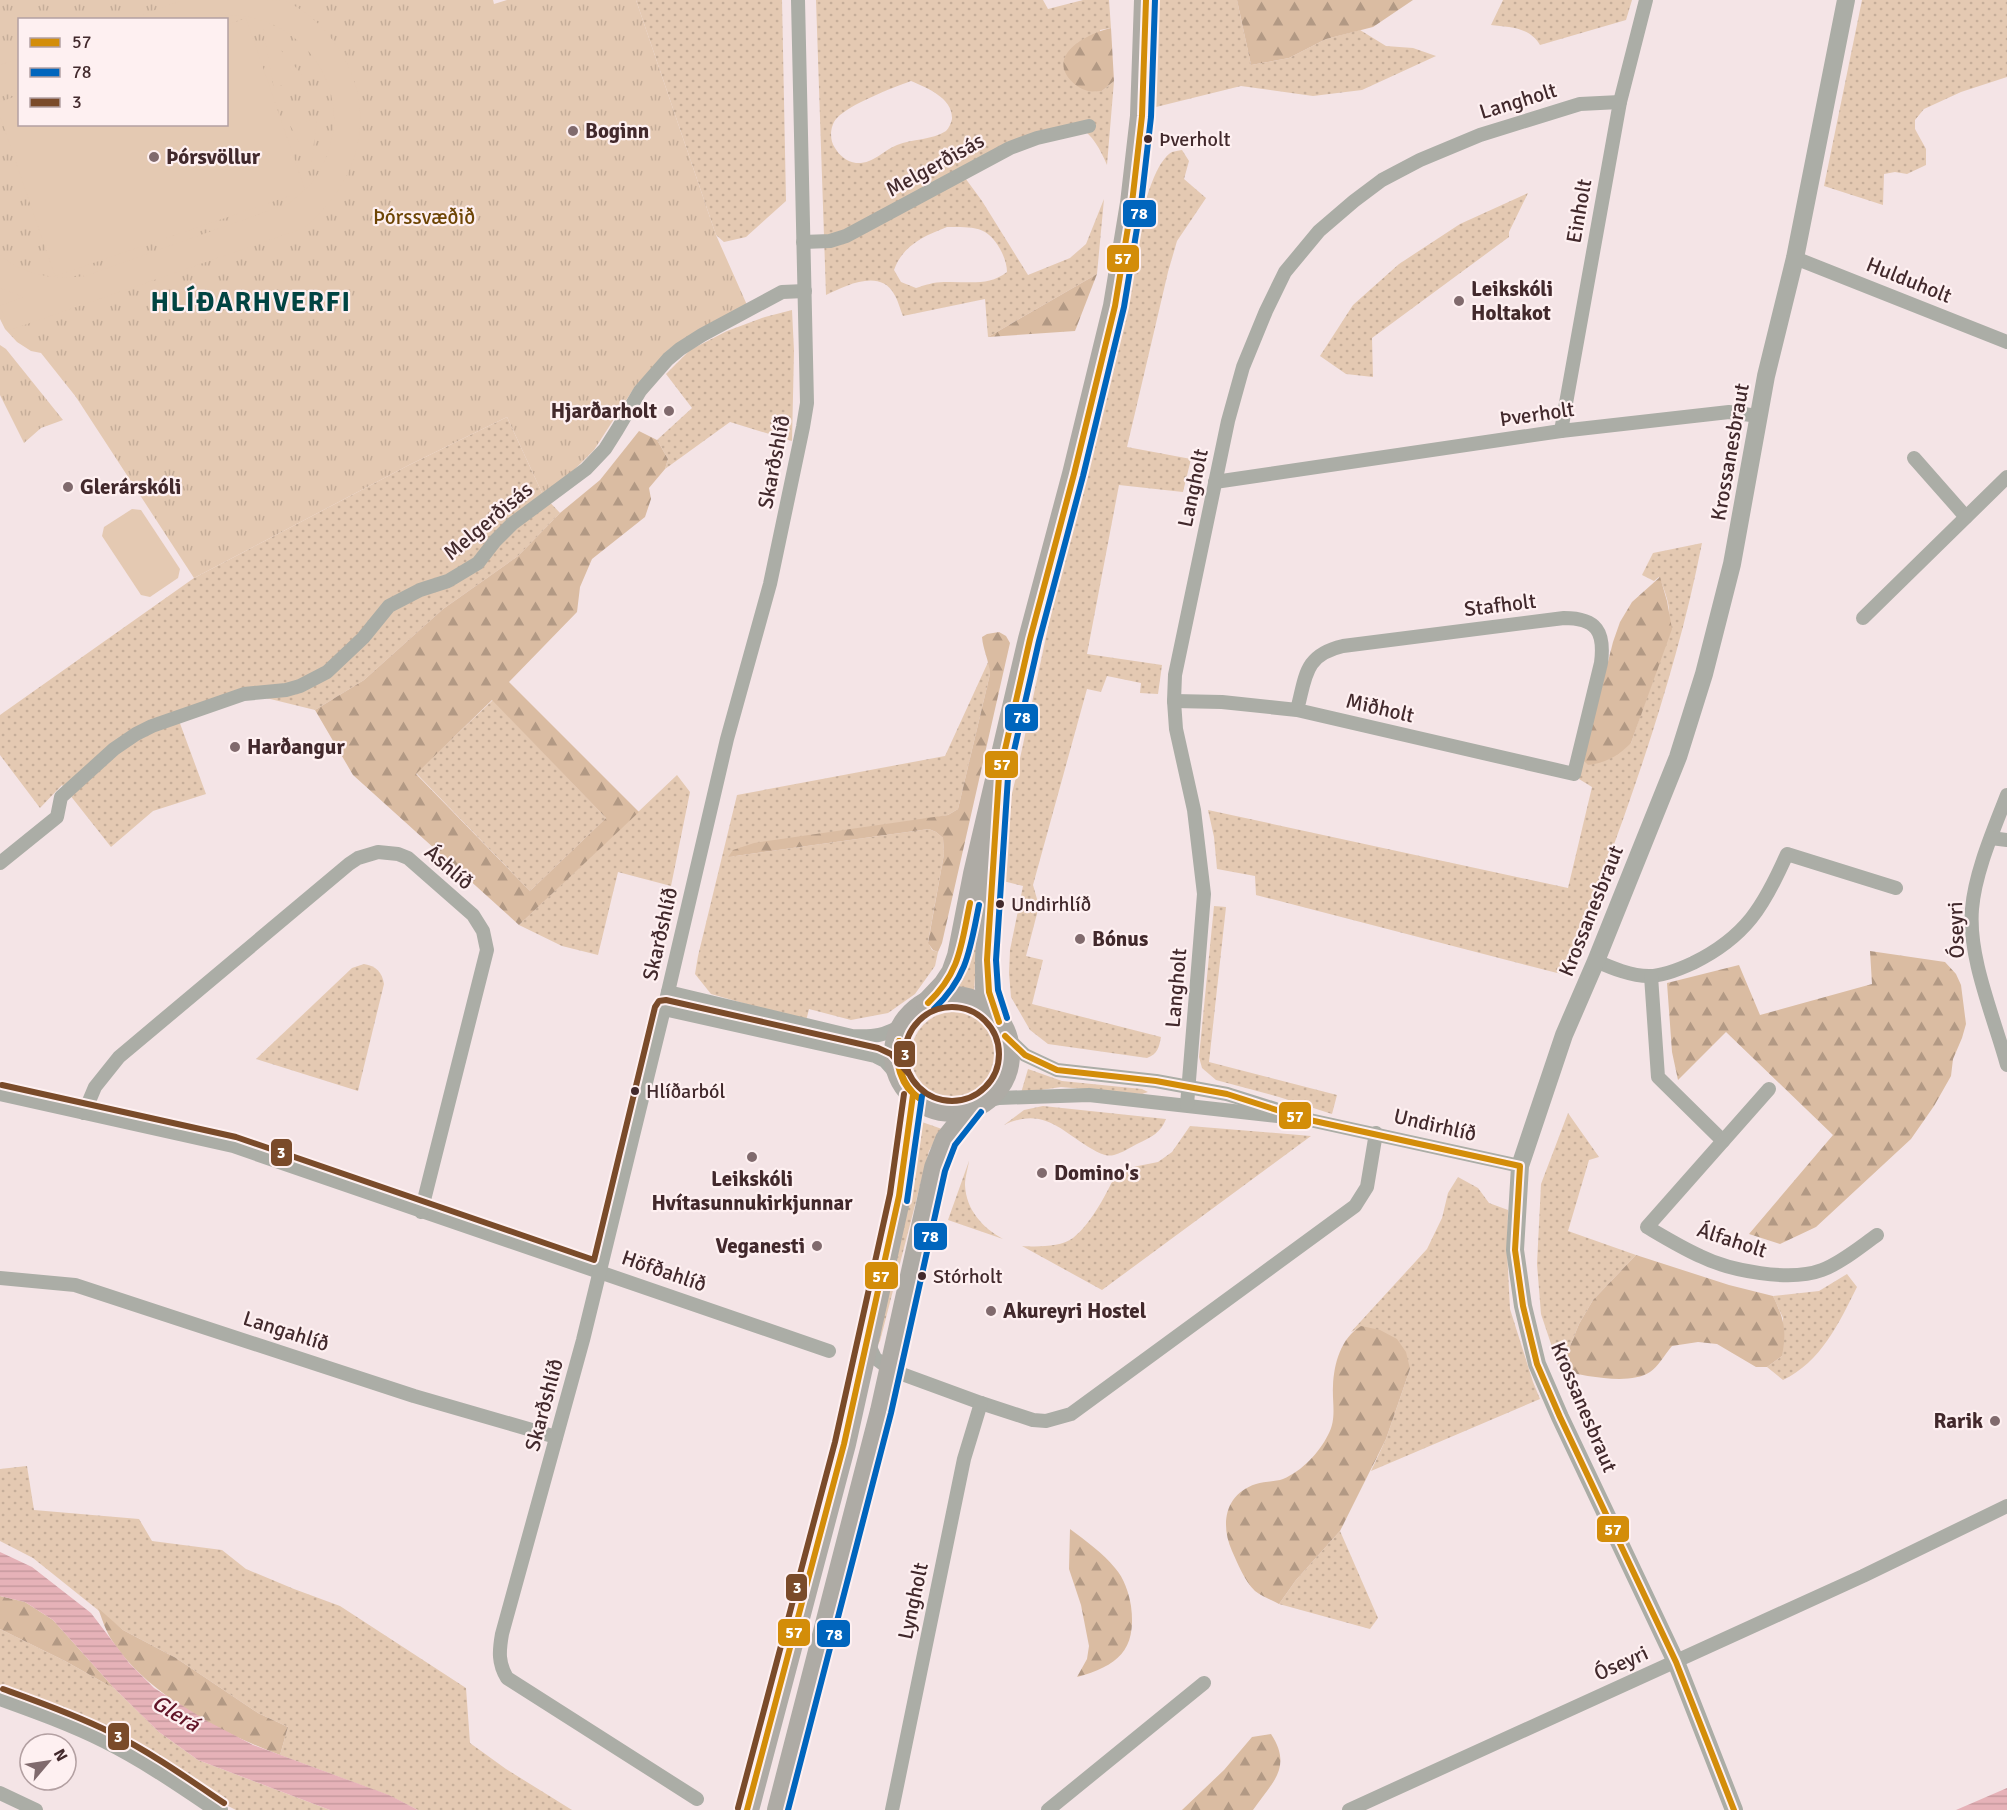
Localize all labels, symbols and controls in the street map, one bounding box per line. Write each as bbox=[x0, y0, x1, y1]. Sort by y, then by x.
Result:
legend bbox=[18, 18, 228, 126]
text: 57 bbox=[72, 31, 91, 53]
text: 78 bbox=[72, 61, 91, 83]
street label: Langholt bbox=[1476, 77, 1560, 125]
text: 3 bbox=[72, 91, 82, 113]
place label: Boginn bbox=[585, 118, 649, 144]
marker: Boginn bbox=[566, 124, 580, 138]
street label: Melgerðisás bbox=[881, 127, 989, 203]
place label: Þverholt bbox=[1159, 127, 1230, 152]
marker: Þverholt bbox=[1142, 133, 1154, 145]
place label: Þórsvöllur bbox=[166, 144, 261, 170]
marker: Þórsvöllur bbox=[147, 150, 161, 164]
street label: Einholt bbox=[1561, 177, 1597, 245]
line badge: 78 bbox=[1122, 199, 1157, 228]
park label: Þórssvæðið bbox=[373, 204, 475, 230]
text: 78 bbox=[1130, 204, 1148, 224]
line badge: 57 bbox=[1106, 244, 1140, 273]
text: 57 bbox=[1114, 249, 1132, 269]
street label: Hulduholt bbox=[1862, 251, 1956, 309]
place label: Leikskóli Holtakot bbox=[1471, 276, 1553, 326]
district label: HLÍÐARHVERFI bbox=[150, 285, 352, 319]
marker: Leikskóli Holtakot bbox=[1452, 294, 1466, 308]
street label: Krossanesbraut bbox=[1705, 381, 1755, 523]
street label: Þverholt bbox=[1498, 396, 1576, 432]
place label: Hjarðarholt bbox=[551, 398, 657, 424]
marker: Hjarðarholt bbox=[662, 404, 676, 418]
street label: Skarðshlíð bbox=[752, 413, 796, 511]
street label: Langholt bbox=[1172, 446, 1214, 530]
place label: Glerárskóli bbox=[80, 474, 181, 500]
street label: Melgerðisás bbox=[438, 476, 538, 566]
marker: Glerárskóli bbox=[61, 480, 75, 494]
street label: Stafholt bbox=[1463, 588, 1537, 622]
street label: Miðholt bbox=[1343, 688, 1417, 728]
line badge: 78 bbox=[1004, 703, 1039, 732]
text: 78 bbox=[1013, 708, 1031, 728]
place label: Harðangur bbox=[247, 734, 345, 760]
marker: Harðangur bbox=[228, 740, 242, 754]
line badge: 57 bbox=[984, 750, 1019, 779]
text: 57 bbox=[993, 755, 1011, 775]
street label: Áshlíð bbox=[419, 839, 479, 895]
street label: Krossanesbraut bbox=[1553, 842, 1629, 980]
street label: Skarðshlíð bbox=[637, 885, 683, 983]
place label: Undirhlíð bbox=[1011, 892, 1091, 917]
marker: Undirhlíð bbox=[994, 898, 1006, 910]
street label: Óseyri bbox=[1942, 901, 1970, 959]
place label: Bónus bbox=[1092, 926, 1148, 952]
marker: Bónus bbox=[1073, 932, 1087, 946]
street label: Langholt bbox=[1160, 947, 1192, 1029]
line badge: 3 bbox=[893, 1040, 916, 1068]
text: 3 bbox=[901, 1045, 909, 1065]
place label: Hlíðarból bbox=[646, 1079, 726, 1104]
marker: Hlíðarból bbox=[629, 1085, 641, 1097]
line badge: 57 bbox=[1278, 1101, 1312, 1130]
street label: Undirhlíð bbox=[1391, 1103, 1479, 1147]
text: 57 bbox=[1286, 1107, 1304, 1127]
line badge: 3 bbox=[270, 1138, 293, 1167]
text: 3 bbox=[277, 1143, 285, 1163]
marker: Leikskóli Hvítasunnukirkjunnar bbox=[745, 1150, 759, 1164]
place label: Domino's bbox=[1054, 1160, 1139, 1186]
place label: Leikskóli Hvítasunnukirkjunnar bbox=[651, 1166, 853, 1216]
marker: Domino's bbox=[1035, 1166, 1049, 1180]
street label: Álfaholt bbox=[1694, 1217, 1770, 1263]
line badge: 78 bbox=[913, 1222, 948, 1251]
text: 78 bbox=[921, 1227, 939, 1247]
place label: Veganesti bbox=[715, 1233, 805, 1259]
marker: Veganesti bbox=[810, 1239, 824, 1253]
street label: Höfðahlíð bbox=[618, 1244, 710, 1298]
line badge: 57 bbox=[864, 1261, 899, 1290]
place label: Stórholt bbox=[933, 1264, 1003, 1289]
text: 57 bbox=[872, 1267, 890, 1287]
marker: Stórholt bbox=[916, 1270, 928, 1282]
place label: Akureyri Hostel bbox=[1003, 1298, 1147, 1324]
marker: Akureyri Hostel bbox=[984, 1304, 998, 1318]
street label: Langahlíð bbox=[240, 1305, 332, 1357]
street label: Krossanesbraut bbox=[1545, 1338, 1623, 1476]
street label: Skarðshlíð bbox=[519, 1356, 569, 1454]
place label: Rarik bbox=[1933, 1408, 1983, 1434]
marker: Rarik bbox=[1988, 1414, 2002, 1428]
line badge: 57 bbox=[1596, 1515, 1630, 1543]
text: 57 bbox=[1604, 1520, 1622, 1540]
street label: Lyngholt bbox=[892, 1560, 934, 1642]
line badge: 3 bbox=[785, 1573, 808, 1602]
text: 3 bbox=[793, 1578, 801, 1598]
line badge: 57 bbox=[777, 1618, 811, 1647]
line badge: 78 bbox=[816, 1619, 851, 1648]
text: 57 bbox=[785, 1623, 803, 1643]
text: 78 bbox=[825, 1625, 843, 1645]
street label: Óseyri bbox=[1590, 1640, 1652, 1686]
water label: Glerá bbox=[147, 1688, 206, 1739]
line badge: 3 bbox=[107, 1722, 130, 1751]
text: 3 bbox=[114, 1727, 122, 1747]
north arrow bbox=[18, 1732, 78, 1792]
text: N bbox=[49, 1745, 72, 1765]

